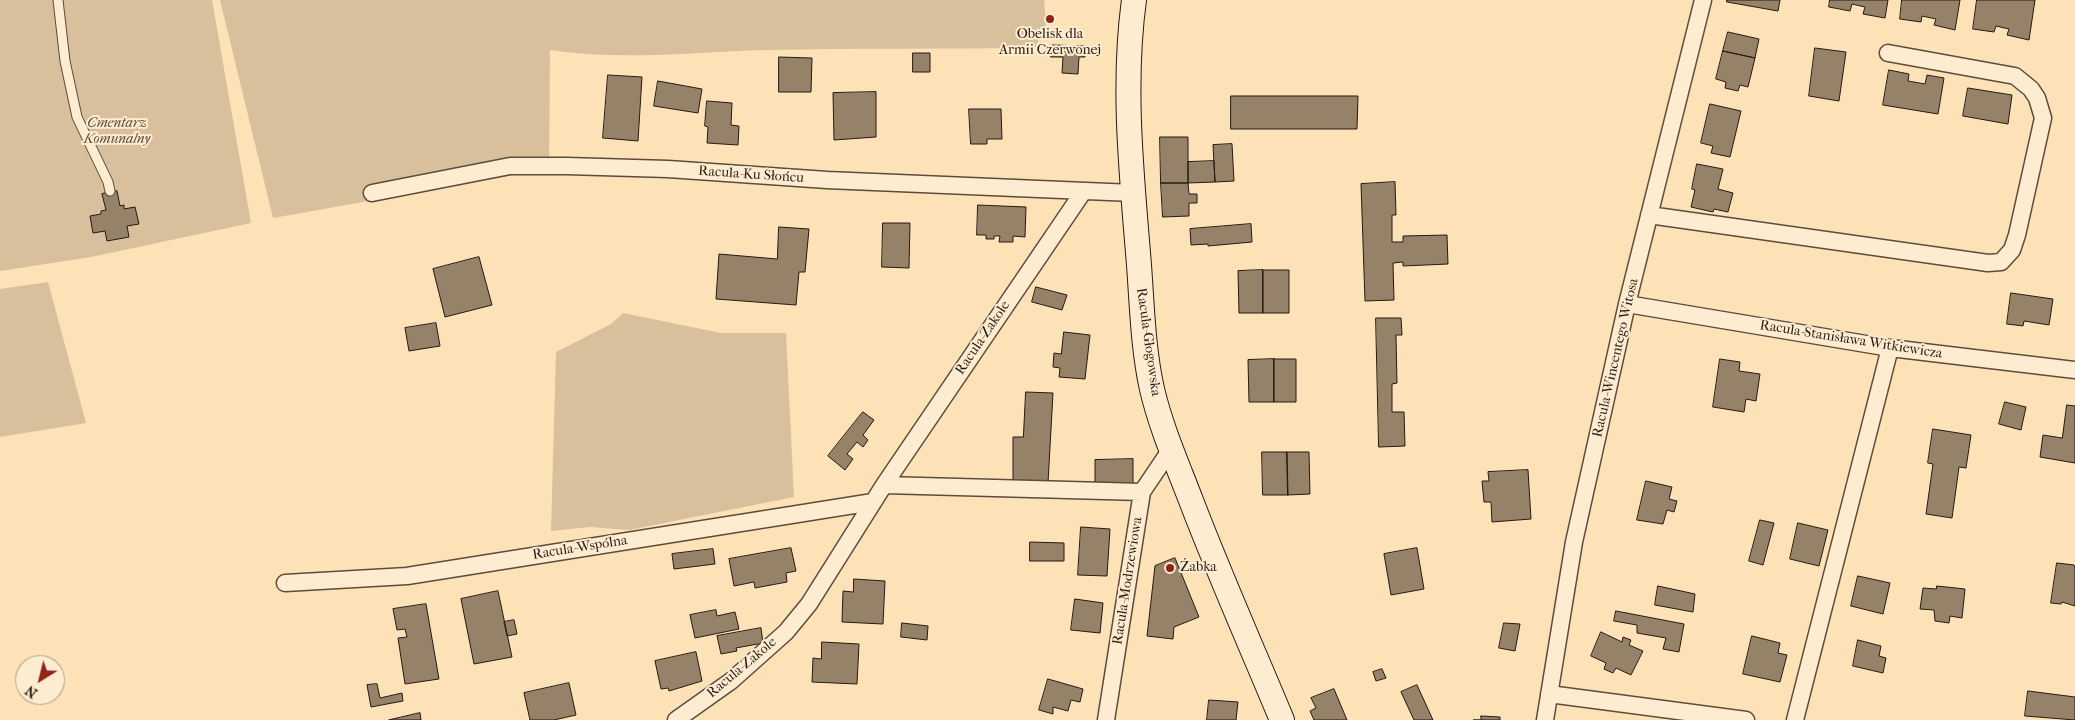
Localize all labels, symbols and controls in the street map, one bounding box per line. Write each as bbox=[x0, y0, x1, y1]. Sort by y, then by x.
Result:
marker: Obelisk dla Armii Czerwonej bbox=[1044, 13, 1056, 25]
place label: Obelisk dla Armii Czerwonej bbox=[999, 27, 1101, 59]
park label: Cmentarz Komunalny bbox=[84, 116, 150, 148]
street label: Racula-Ku Słońcu bbox=[698, 163, 804, 187]
street label: Racula-Wincentego Witosa bbox=[1590, 277, 1642, 439]
street label: Racula-Głogowska bbox=[1132, 287, 1164, 397]
street label: Racula-Zakole bbox=[952, 298, 1014, 378]
street label: Racula-Stanisława Witkiewicza bbox=[1758, 317, 1944, 363]
street label: Racula-Modrzewiowa bbox=[1110, 516, 1146, 646]
street label: Racula-Wspólna bbox=[531, 532, 629, 564]
place label: Żabka bbox=[1180, 560, 1217, 576]
marker: Żabka bbox=[1164, 562, 1176, 574]
street label: Racula-Zakole bbox=[704, 634, 780, 702]
north arrow bbox=[15, 655, 65, 705]
text: N bbox=[22, 682, 41, 702]

